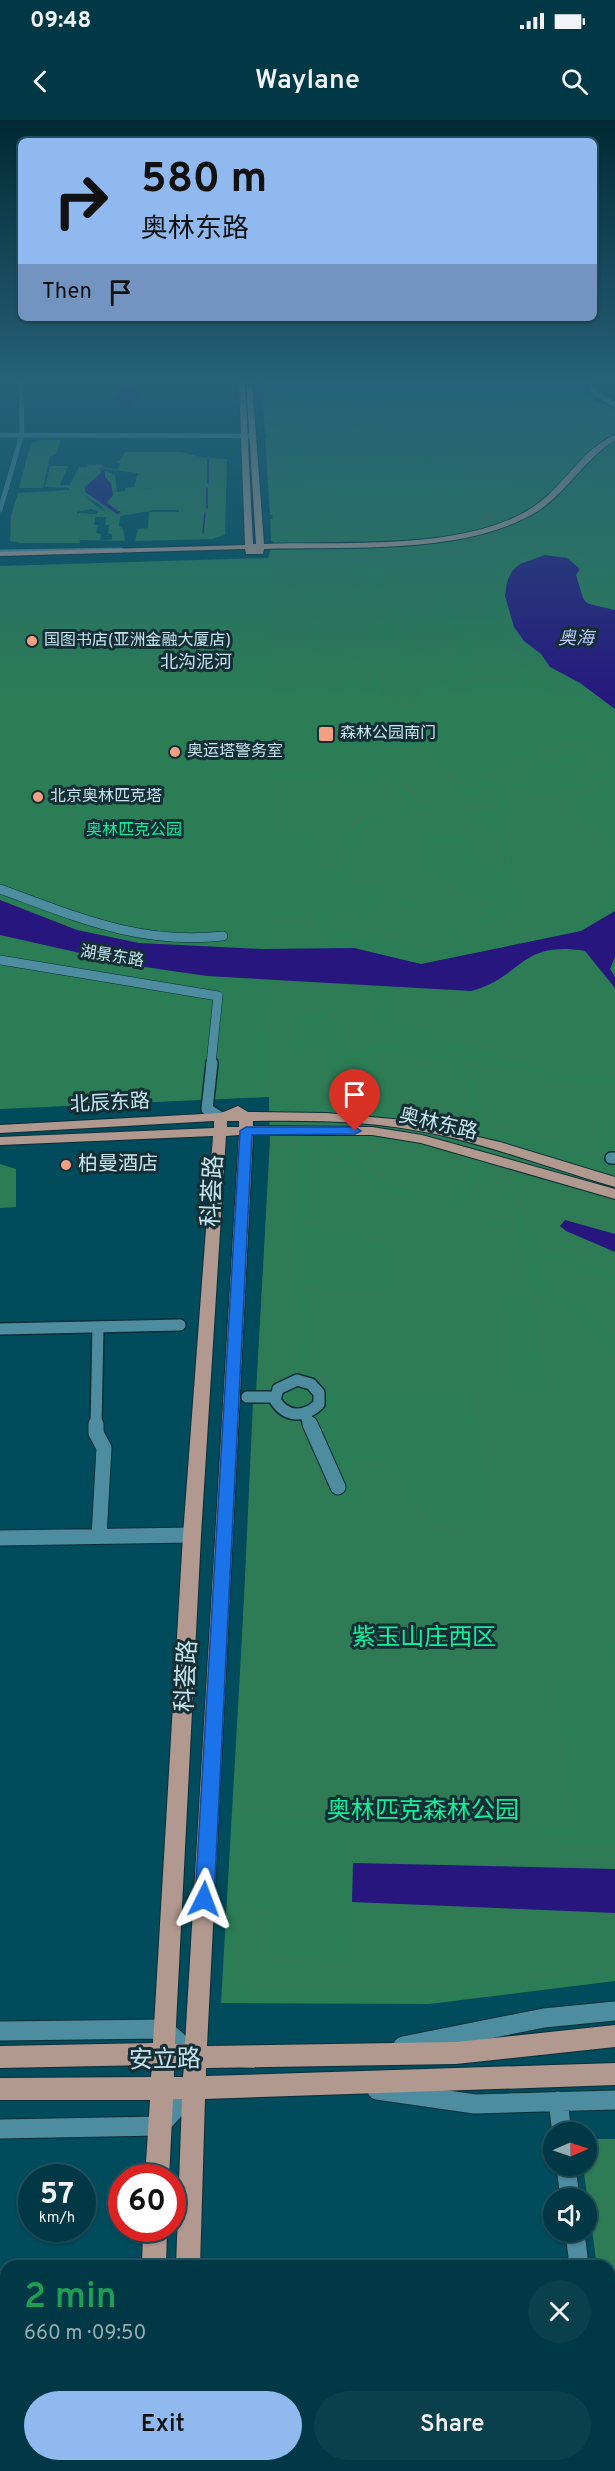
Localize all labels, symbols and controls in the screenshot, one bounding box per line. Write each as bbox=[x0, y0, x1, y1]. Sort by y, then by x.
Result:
text: 09:48 bbox=[30, 8, 91, 35]
text: Waylane bbox=[255, 64, 360, 98]
icon: back bbox=[24, 65, 57, 98]
icon: search bbox=[558, 65, 591, 98]
text: 580 m bbox=[141, 154, 267, 207]
icon: right bbox=[42, 162, 120, 240]
text: 奥林东路 bbox=[141, 213, 249, 247]
icon: arrive bbox=[104, 276, 137, 309]
text: Then bbox=[42, 279, 92, 306]
water label: 奥海 bbox=[558, 628, 597, 651]
place label: 国图书店(亚洲金融大厦店) bbox=[44, 631, 231, 651]
marker: 国图书店(亚洲金融大厦店) bbox=[25, 634, 39, 648]
district label: 北沟泥河 bbox=[160, 652, 232, 675]
place label: 森林公园南门 bbox=[340, 724, 436, 744]
marker: 森林公园南门 bbox=[317, 725, 335, 743]
place label: 奥运塔警务室 bbox=[187, 742, 283, 762]
marker: 奥运塔警务室 bbox=[168, 745, 182, 759]
place label: 北京奥林匹克塔 bbox=[50, 787, 162, 807]
marker: 北京奥林匹克塔 bbox=[31, 790, 45, 804]
park label: 奥林匹克公园 bbox=[86, 821, 182, 841]
street label: 湖景东路 bbox=[79, 942, 145, 972]
pin bbox=[329, 1069, 380, 1131]
icon: arrive bbox=[338, 1078, 371, 1111]
street label: 北辰东路 bbox=[69, 1089, 151, 1119]
street label: 奥林东路 bbox=[396, 1103, 480, 1147]
place label: 柏曼酒店 bbox=[78, 1152, 158, 1178]
street label: 科荟路 bbox=[197, 1154, 231, 1228]
marker: 柏曼酒店 bbox=[59, 1158, 73, 1172]
park label: 紫玉山庄西区 bbox=[352, 1624, 496, 1654]
street label: 科荟路 bbox=[171, 1639, 205, 1713]
park label: 奥林匹克森林公园 bbox=[327, 1797, 519, 1827]
position arrow bbox=[172, 1867, 236, 1931]
street label: 安立路 bbox=[129, 2045, 201, 2077]
north arrow bbox=[543, 2122, 597, 2176]
map controls bbox=[543, 2122, 597, 2242]
speed limit sign: 60 bbox=[108, 2164, 186, 2242]
text: 57 bbox=[40, 2177, 74, 2214]
button: sound bbox=[543, 2188, 597, 2242]
text: km/h bbox=[39, 2209, 75, 2228]
text: 2 min bbox=[24, 2275, 117, 2321]
button: close bbox=[528, 2280, 591, 2343]
text: 660 m · 09:50 bbox=[24, 2321, 146, 2347]
button: Exit bbox=[24, 2391, 302, 2460]
button: Share bbox=[314, 2391, 591, 2460]

